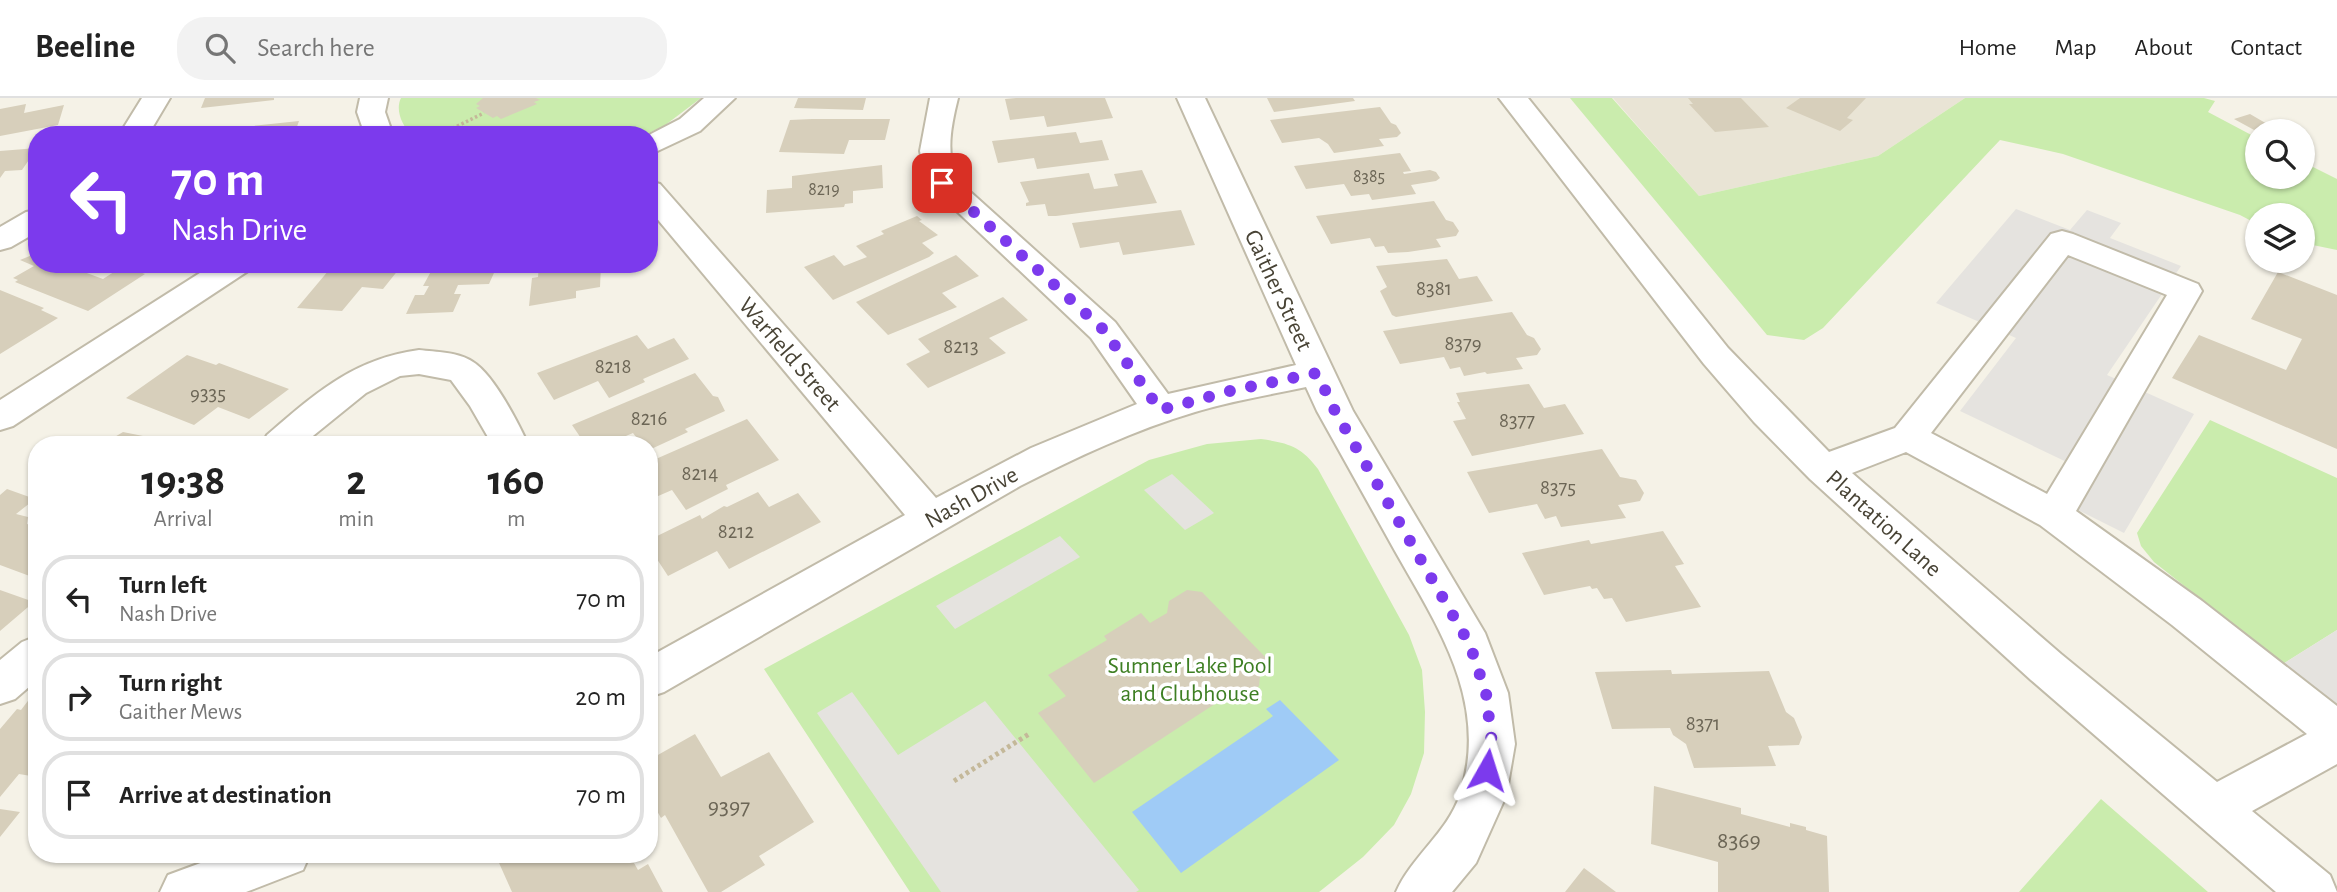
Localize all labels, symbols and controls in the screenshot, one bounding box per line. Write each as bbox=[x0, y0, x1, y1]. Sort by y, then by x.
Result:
search box bbox=[177, 17, 667, 80]
icon: search bbox=[201, 29, 239, 67]
text: Beeline bbox=[35, 31, 135, 64]
text: Search here bbox=[257, 35, 375, 61]
text: Home bbox=[1959, 36, 2017, 60]
text: Map bbox=[2055, 36, 2097, 60]
text: About bbox=[2135, 36, 2192, 60]
text: Contact bbox=[2230, 36, 2302, 60]
map controls bbox=[2245, 119, 2315, 273]
button: search bbox=[2245, 119, 2315, 189]
pin bbox=[912, 153, 972, 213]
icon: left bbox=[56, 154, 147, 245]
text: 70 m bbox=[171, 156, 265, 205]
icon: arrive bbox=[923, 164, 961, 202]
house number: 8385 bbox=[1353, 168, 1385, 186]
house number: 8219 bbox=[808, 181, 840, 199]
button: layers bbox=[2245, 203, 2315, 273]
text: Nash Drive bbox=[171, 214, 307, 246]
street label: Gaither Street bbox=[1240, 226, 1317, 355]
house number: 8381 bbox=[1416, 278, 1452, 299]
street label: Warfield Street bbox=[734, 293, 845, 416]
house number: 8379 bbox=[1444, 333, 1482, 354]
house number: 8213 bbox=[943, 336, 979, 357]
house number: 8218 bbox=[595, 356, 631, 377]
house number: 9335 bbox=[190, 383, 226, 404]
house number: 8216 bbox=[631, 408, 667, 429]
house number: 8377 bbox=[1499, 410, 1535, 431]
text: 19:38 bbox=[141, 460, 225, 502]
text: 2 bbox=[346, 460, 366, 502]
text: 160 bbox=[487, 460, 545, 502]
house number: 8214 bbox=[682, 463, 718, 484]
street label: Nash Drive bbox=[921, 463, 1022, 533]
street label: Plantation Lane bbox=[1821, 466, 1946, 582]
house number: 8375 bbox=[1540, 477, 1576, 498]
text: Arrival bbox=[154, 508, 213, 531]
text: min bbox=[338, 508, 374, 531]
text: m bbox=[507, 508, 525, 531]
house number: 8212 bbox=[718, 521, 754, 542]
text: Turn left bbox=[119, 572, 207, 598]
icon: left bbox=[60, 580, 98, 618]
text: 70 m bbox=[576, 586, 626, 612]
text: Nash Drive bbox=[119, 603, 217, 626]
park label: Sumner Lake Pool and Clubhouse bbox=[1107, 654, 1273, 706]
text: Turn right bbox=[119, 670, 222, 696]
icon: right bbox=[60, 678, 98, 716]
text: 20 m bbox=[575, 684, 626, 710]
text: Gaither Mews bbox=[119, 701, 242, 724]
house number: 8371 bbox=[1686, 713, 1720, 734]
position arrow bbox=[1450, 733, 1524, 807]
icon: arrive bbox=[60, 776, 98, 814]
text: Arrive at destination bbox=[119, 782, 332, 808]
text: 70 m bbox=[576, 782, 626, 808]
house number: 9397 bbox=[708, 795, 750, 819]
house number: 8369 bbox=[1717, 829, 1761, 853]

